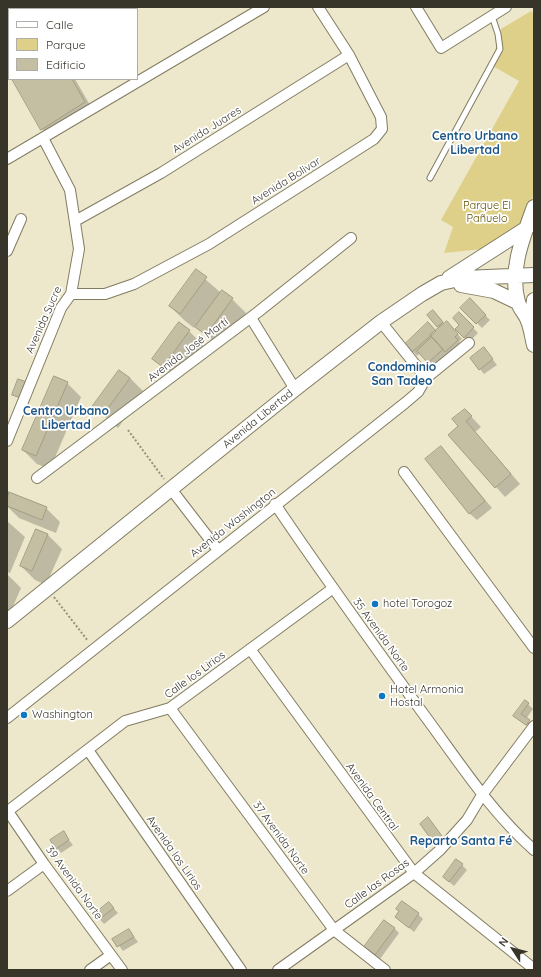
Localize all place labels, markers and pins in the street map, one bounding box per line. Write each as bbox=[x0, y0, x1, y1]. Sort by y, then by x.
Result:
place label: hotel Torogoz bbox=[383, 597, 452, 611]
marker: hotel Torogoz bbox=[370, 599, 380, 609]
place label: Hotel Armonia Hostal bbox=[390, 683, 463, 709]
marker: Hotel Armonia Hostal bbox=[377, 691, 387, 701]
place label: Washington bbox=[32, 708, 93, 722]
marker: Washington bbox=[19, 710, 29, 720]

